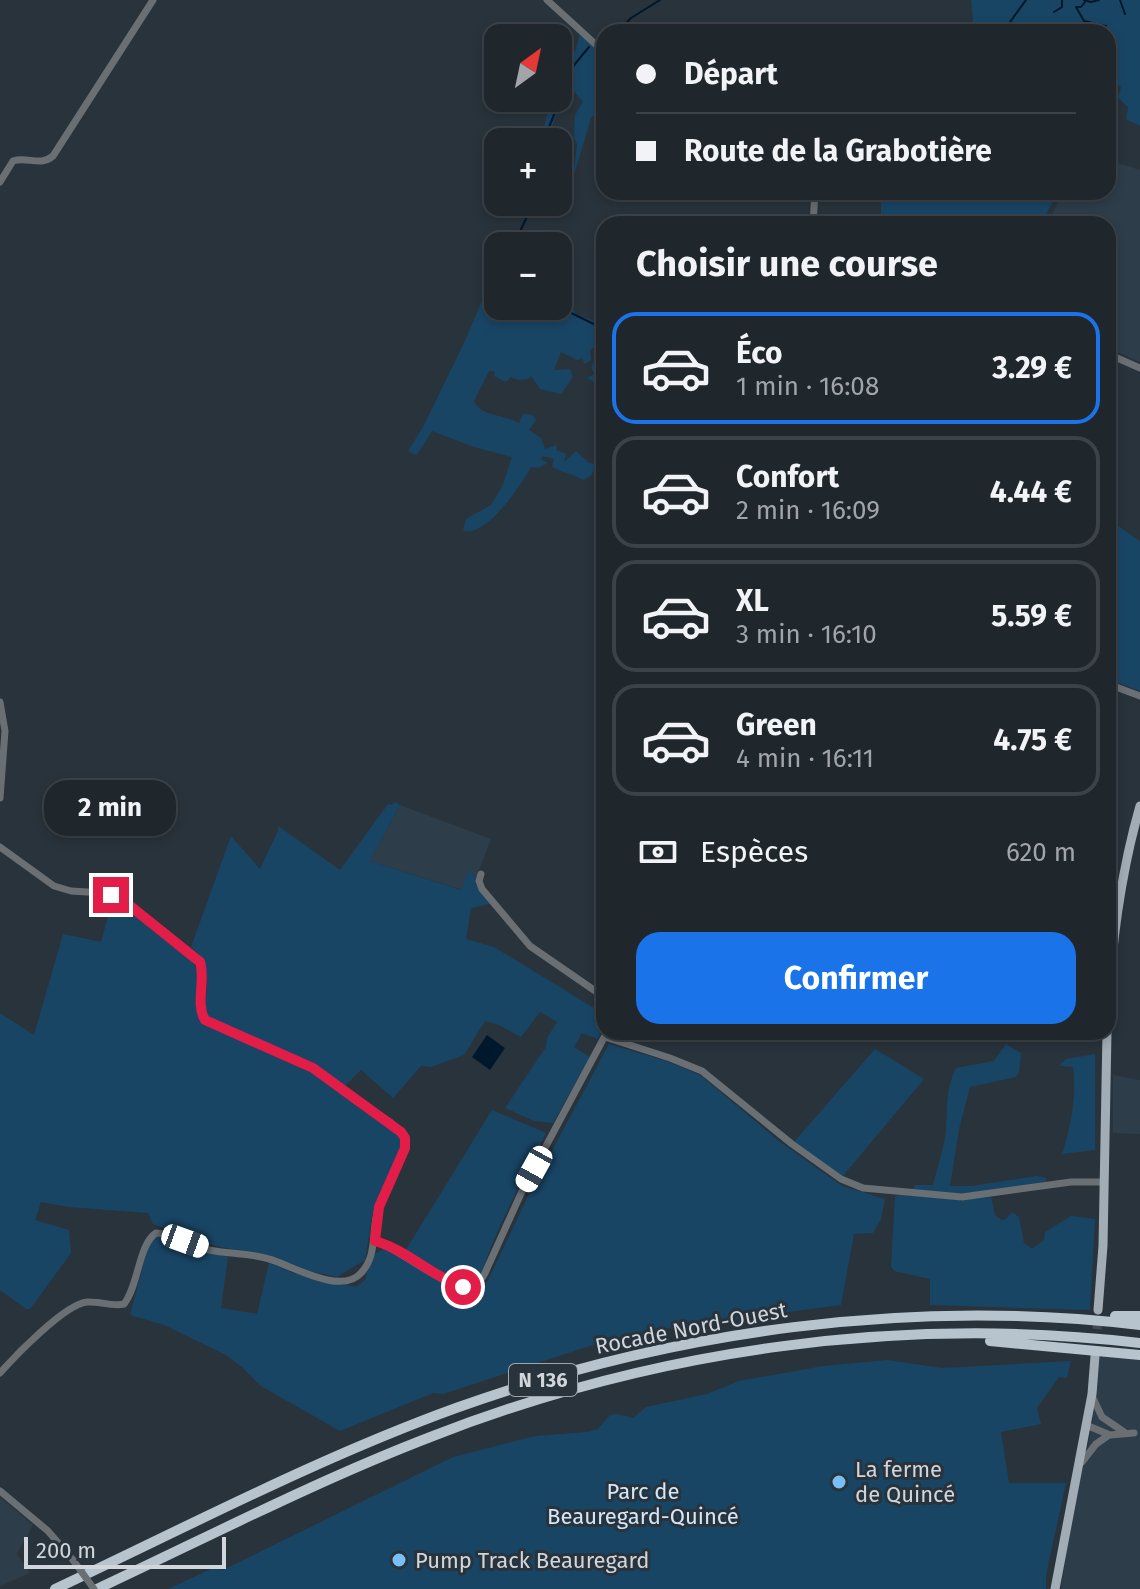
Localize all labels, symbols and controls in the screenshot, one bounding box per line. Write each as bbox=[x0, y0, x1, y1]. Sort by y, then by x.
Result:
north arrow bbox=[484, 24, 572, 112]
map controls bbox=[484, 24, 572, 320]
text: Départ bbox=[684, 56, 778, 92]
button: + bbox=[484, 128, 572, 216]
text: Route de la Grabotière bbox=[684, 133, 992, 169]
button: − bbox=[484, 232, 572, 320]
text: Choisir une course bbox=[636, 242, 938, 286]
icon: car bbox=[640, 332, 712, 404]
text: Éco bbox=[736, 335, 782, 371]
text: 3.29 € bbox=[992, 350, 1072, 386]
text: 1 min · 16:08 bbox=[736, 371, 879, 402]
icon: car bbox=[640, 456, 712, 528]
text: Confort bbox=[736, 459, 839, 495]
text: 4.44 € bbox=[990, 474, 1072, 510]
text: 2 min · 16:09 bbox=[736, 495, 880, 526]
icon: car bbox=[640, 580, 712, 652]
text: XL bbox=[736, 583, 769, 619]
text: 5.59 € bbox=[991, 598, 1072, 634]
text: 3 min · 16:10 bbox=[736, 619, 877, 650]
icon: car bbox=[640, 704, 712, 776]
text: Green bbox=[736, 707, 817, 743]
text: 4.75 € bbox=[993, 722, 1072, 758]
text: 4 min · 16:11 bbox=[736, 743, 874, 774]
callout: 2 min bbox=[45, 779, 177, 835]
text: 2 min bbox=[78, 792, 142, 823]
icon: cash bbox=[636, 830, 680, 874]
text: Espèces bbox=[700, 834, 808, 870]
text: 620 m bbox=[1006, 837, 1076, 868]
route end bbox=[93, 877, 129, 913]
button: Confirmer bbox=[636, 932, 1076, 1024]
car bbox=[512, 1142, 556, 1196]
car bbox=[158, 1222, 212, 1260]
route start bbox=[445, 1269, 481, 1305]
street label: Rocade Nord-Ouest bbox=[593, 1296, 789, 1360]
road number: N 136 bbox=[509, 1364, 577, 1396]
place label: La ferme de Quincé bbox=[855, 1456, 955, 1508]
marker: La ferme de Quincé bbox=[830, 1473, 848, 1491]
park label: Parc de Beauregard-Quincé bbox=[547, 1478, 739, 1530]
scale bar bbox=[24, 1533, 226, 1569]
text: 200 m bbox=[36, 1537, 96, 1564]
place label: Pump Track Beauregard bbox=[415, 1547, 649, 1574]
marker: Pump Track Beauregard bbox=[390, 1551, 408, 1569]

